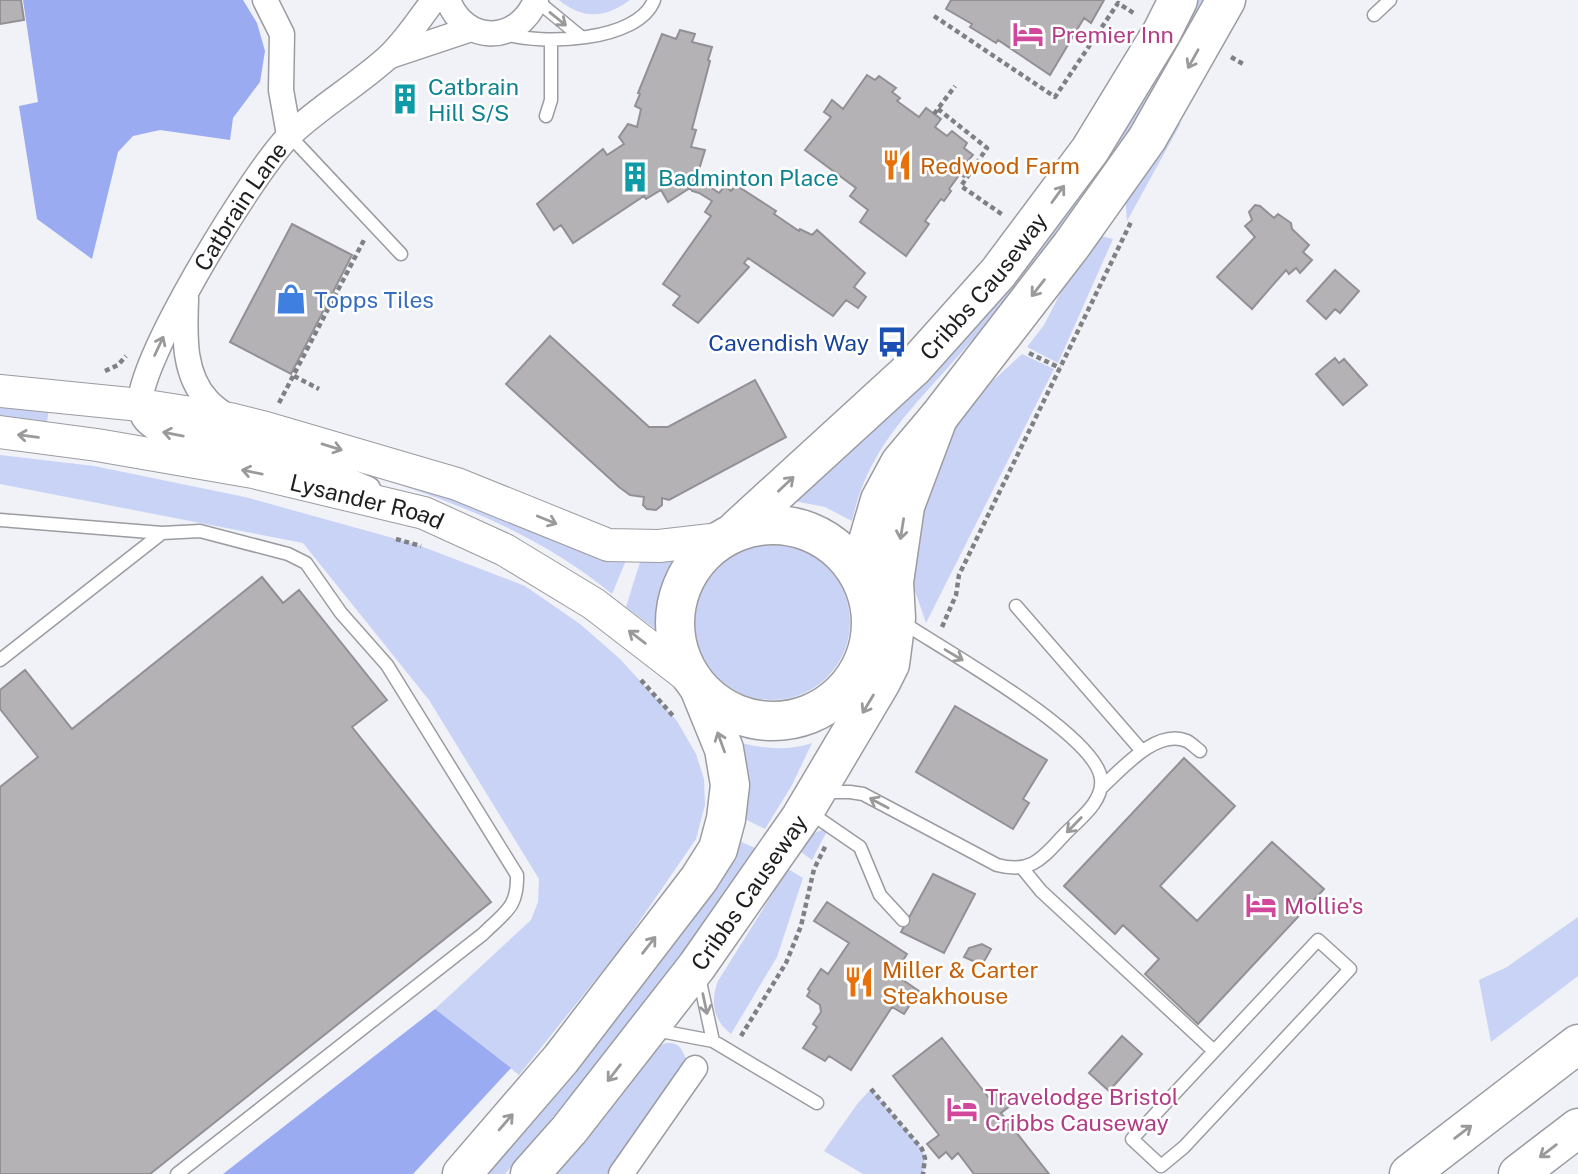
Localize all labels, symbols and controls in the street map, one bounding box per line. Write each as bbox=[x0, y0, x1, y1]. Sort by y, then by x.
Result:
one-way arrow bbox=[549, 11, 567, 26]
hotel icon: Premier Inn bbox=[1011, 17, 1045, 51]
place label: Premier Inn bbox=[1051, 21, 1174, 48]
one-way arrow bbox=[1186, 49, 1200, 69]
place label: Catbrain Hill S/S bbox=[428, 73, 519, 126]
building icon: Catbrain Hill S/S bbox=[388, 82, 422, 116]
street label: Catbrain Lane bbox=[188, 136, 292, 275]
restaurant icon: Redwood Farm bbox=[880, 148, 914, 182]
place label: Redwood Farm bbox=[920, 152, 1080, 179]
building icon: Badminton Place bbox=[618, 160, 652, 194]
place label: Badminton Place bbox=[658, 164, 839, 191]
one-way arrow bbox=[1050, 184, 1065, 203]
street label: Cribbs Causeway bbox=[914, 207, 1052, 365]
one-way arrow bbox=[1031, 279, 1046, 297]
shop icon: Topps Tiles bbox=[274, 282, 308, 316]
place label: Topps Tiles bbox=[314, 286, 434, 313]
bus stop icon: Cavendish Way bbox=[875, 325, 909, 359]
place label: Cavendish Way bbox=[708, 329, 869, 356]
one-way arrow bbox=[153, 336, 166, 357]
one-way arrow bbox=[162, 426, 185, 440]
one-way arrow bbox=[17, 429, 40, 442]
one-way arrow bbox=[321, 441, 343, 454]
one-way arrow bbox=[241, 465, 264, 478]
street label: Lysander Road bbox=[288, 468, 449, 534]
one-way arrow bbox=[777, 476, 795, 492]
one-way arrow bbox=[536, 515, 558, 528]
one-way arrow bbox=[895, 517, 908, 540]
one-way arrow bbox=[628, 630, 646, 645]
one-way arrow bbox=[943, 648, 963, 662]
one-way arrow bbox=[861, 694, 875, 714]
one-way arrow bbox=[714, 732, 726, 754]
one-way arrow bbox=[869, 796, 890, 809]
street label: Cribbs Causeway bbox=[685, 809, 812, 975]
one-way arrow bbox=[1065, 816, 1082, 833]
hotel icon: Mollie's bbox=[1244, 888, 1278, 922]
place label: Mollie's bbox=[1284, 892, 1363, 919]
one-way arrow bbox=[641, 936, 656, 954]
place label: Miller & Carter Steakhouse bbox=[882, 956, 1038, 1009]
restaurant icon: Miller & Carter Steakhouse bbox=[842, 965, 876, 999]
one-way arrow bbox=[699, 992, 713, 1015]
one-way arrow bbox=[606, 1063, 621, 1081]
place label: Travelodge Bristol Cribbs Causeway bbox=[985, 1083, 1179, 1136]
hotel icon: Travelodge Bristol Cribbs Causeway bbox=[945, 1092, 979, 1126]
one-way arrow bbox=[498, 1114, 514, 1132]
one-way arrow bbox=[1453, 1125, 1472, 1140]
one-way arrow bbox=[1539, 1144, 1558, 1159]

